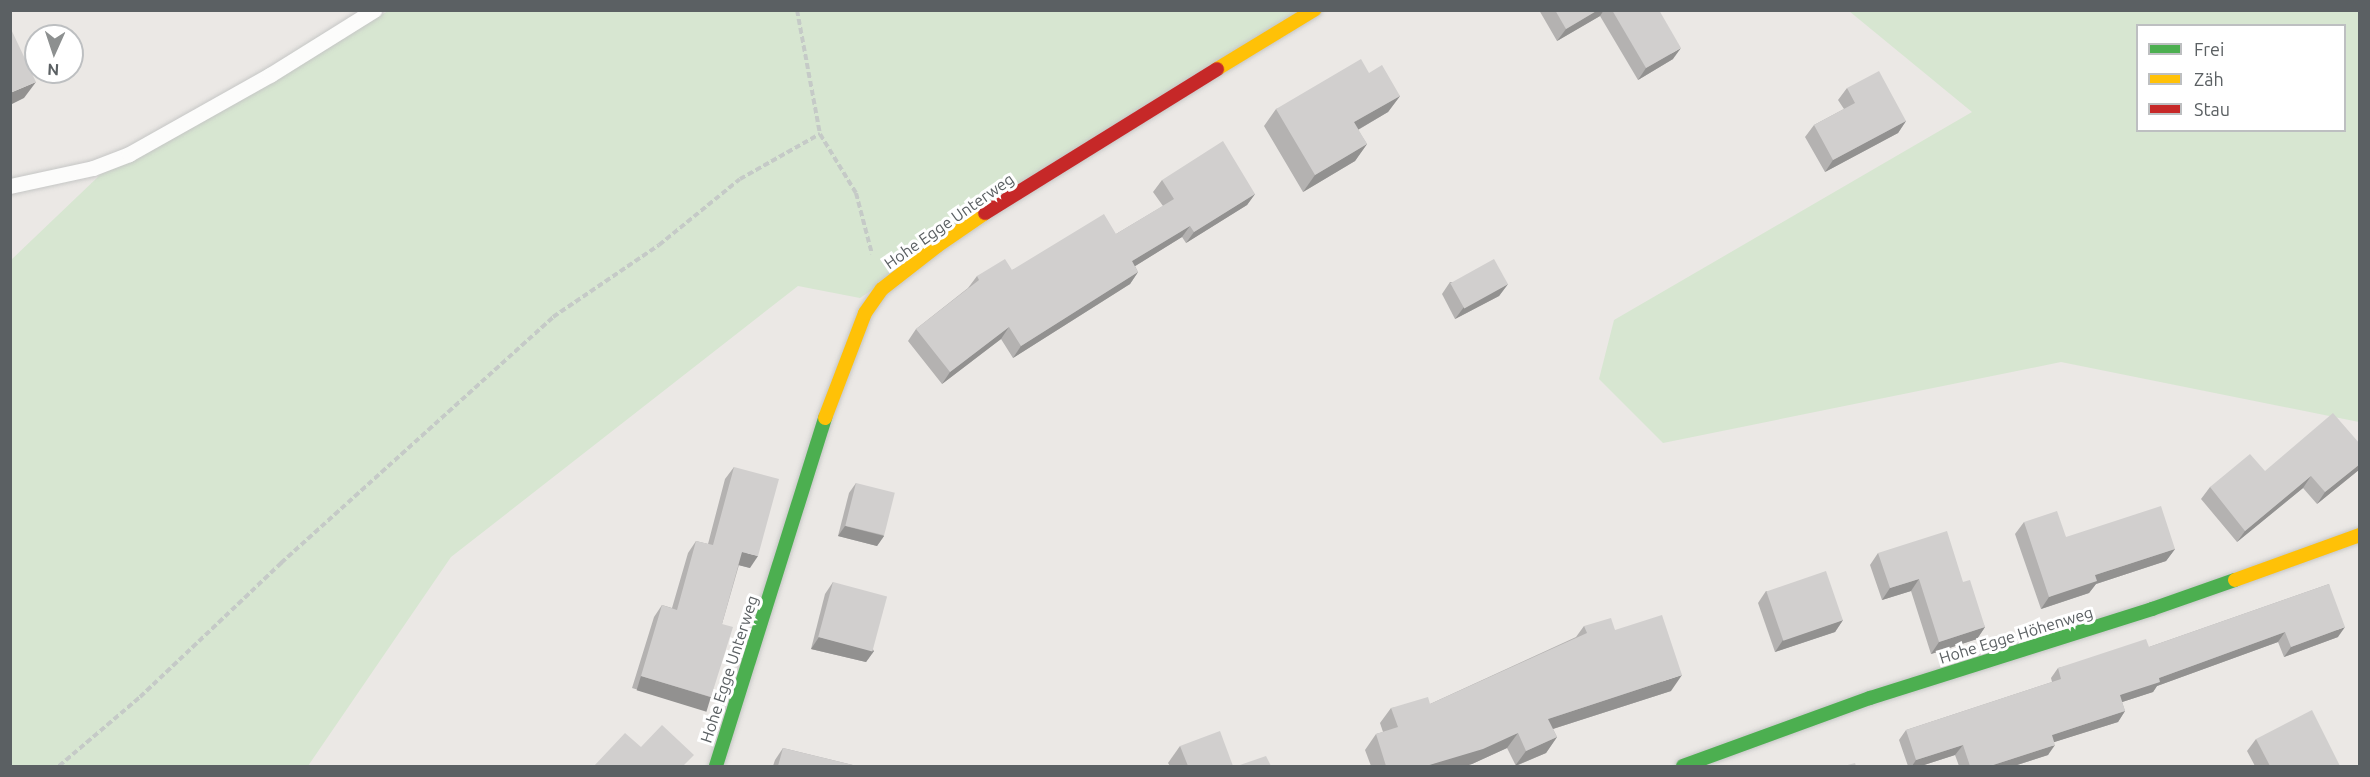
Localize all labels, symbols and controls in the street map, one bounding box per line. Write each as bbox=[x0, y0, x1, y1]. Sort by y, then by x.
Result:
north arrow bbox=[24, 24, 84, 84]
legend bbox=[2136, 24, 2346, 132]
text: Frei bbox=[2194, 39, 2224, 59]
text: N bbox=[47, 61, 60, 79]
text: Zäh bbox=[2194, 69, 2224, 89]
text: Stau bbox=[2194, 99, 2230, 119]
street label: Hohe Egge Unterweg bbox=[881, 169, 1017, 273]
street label: Hohe Egge Unterweg bbox=[696, 593, 762, 745]
street label: Hohe Egge Höhenweg bbox=[1937, 602, 2095, 668]

